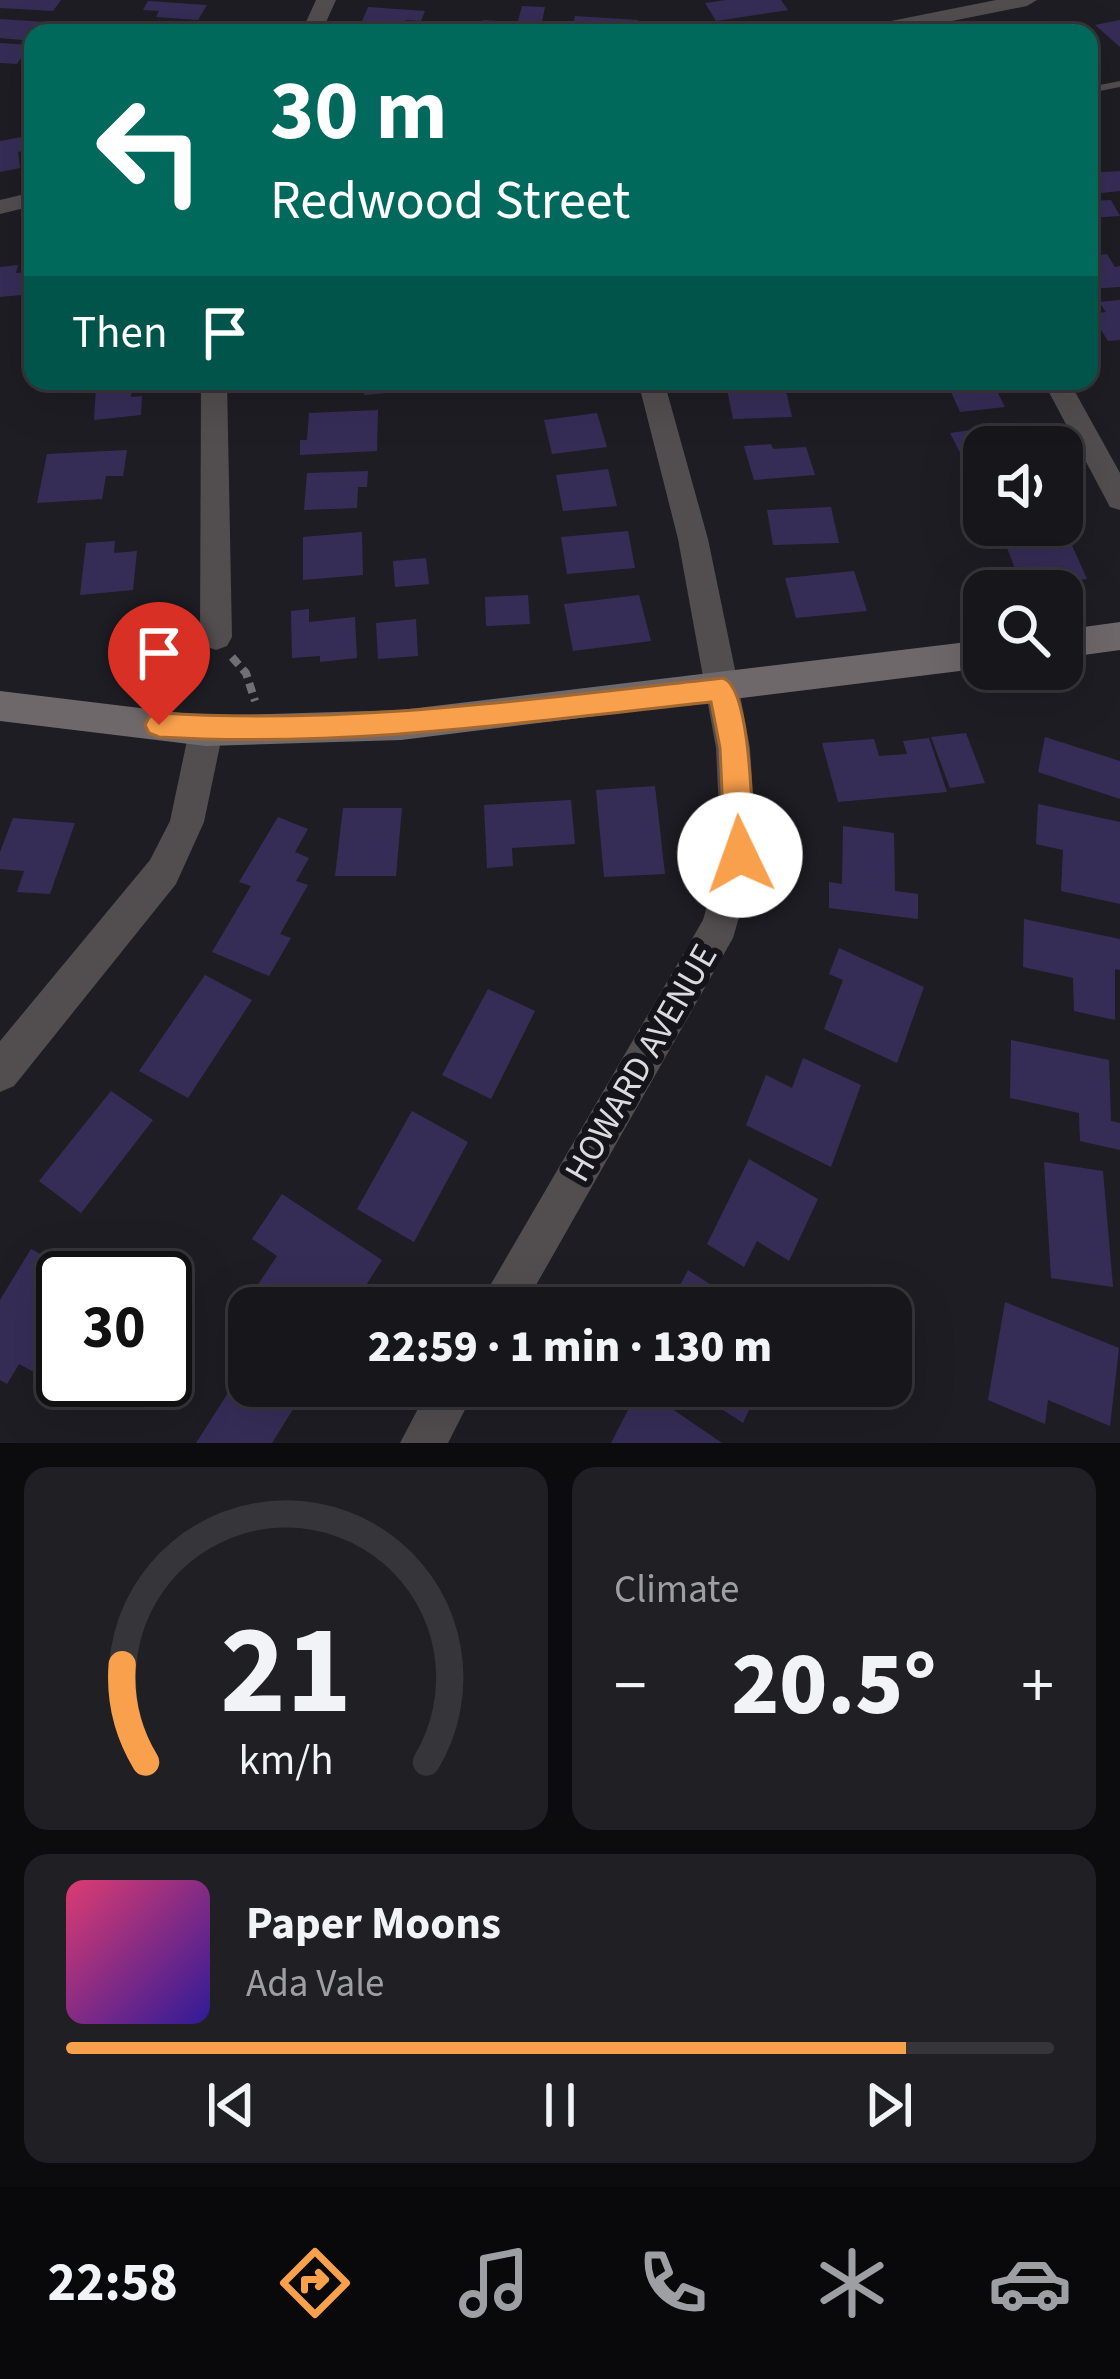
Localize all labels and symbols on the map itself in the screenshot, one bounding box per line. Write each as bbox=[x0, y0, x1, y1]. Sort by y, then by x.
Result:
pin bbox=[108, 602, 210, 725]
position arrow bbox=[677, 792, 803, 918]
street label: HOWARD AVENUE bbox=[552, 935, 730, 1191]
speed limit sign: 30 bbox=[36, 1251, 192, 1407]

